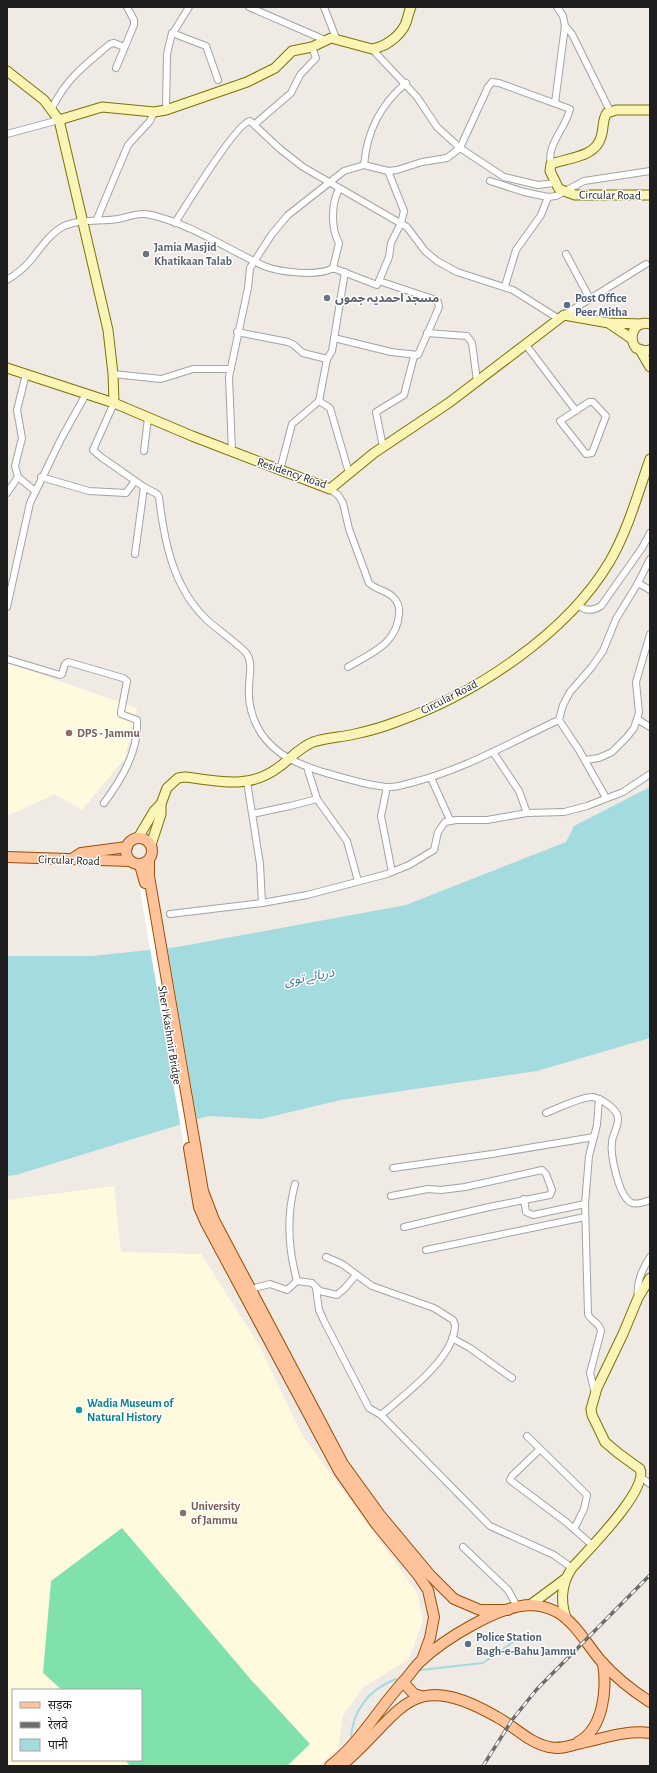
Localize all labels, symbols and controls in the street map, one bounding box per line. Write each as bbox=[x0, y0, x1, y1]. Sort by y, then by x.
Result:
street label: Circular Road bbox=[579, 188, 641, 202]
place label: Jamia Masjid Khatikaan Talab bbox=[154, 241, 232, 267]
marker: Jamia Masjid Khatikaan Talab bbox=[141, 249, 151, 259]
place label: مسجد احمدیہ جموں bbox=[335, 292, 439, 305]
place label: Post Office Peer Mitha bbox=[575, 292, 628, 318]
marker: مسجد احمدیہ جموں bbox=[322, 293, 332, 303]
marker: Post Office Peer Mitha bbox=[562, 300, 572, 310]
street label: Residency Road bbox=[255, 456, 328, 491]
street label: Circular Road bbox=[419, 678, 479, 716]
place label: DPS - Jammu bbox=[77, 727, 141, 739]
marker: DPS - Jammu bbox=[64, 728, 74, 738]
street label: Circular Road bbox=[38, 853, 100, 867]
water label: دریائے توی bbox=[283, 966, 336, 990]
street label: Sher I Kashmir Bridge bbox=[156, 985, 184, 1085]
place label: Wadia Museum of Natural History bbox=[87, 1397, 174, 1424]
marker: Wadia Museum of Natural History bbox=[74, 1405, 84, 1415]
place label: University of Jammu bbox=[191, 1500, 241, 1526]
marker: University of Jammu bbox=[178, 1508, 188, 1518]
place label: Police Station Bagh-e-Bahu Jammu bbox=[476, 1631, 577, 1657]
marker: Police Station Bagh-e-Bahu Jammu bbox=[463, 1639, 473, 1649]
legend bbox=[12, 1689, 142, 1761]
text: सड़क bbox=[48, 1699, 73, 1712]
text: रेलवे bbox=[48, 1717, 68, 1731]
text: पानी bbox=[48, 1737, 69, 1751]

